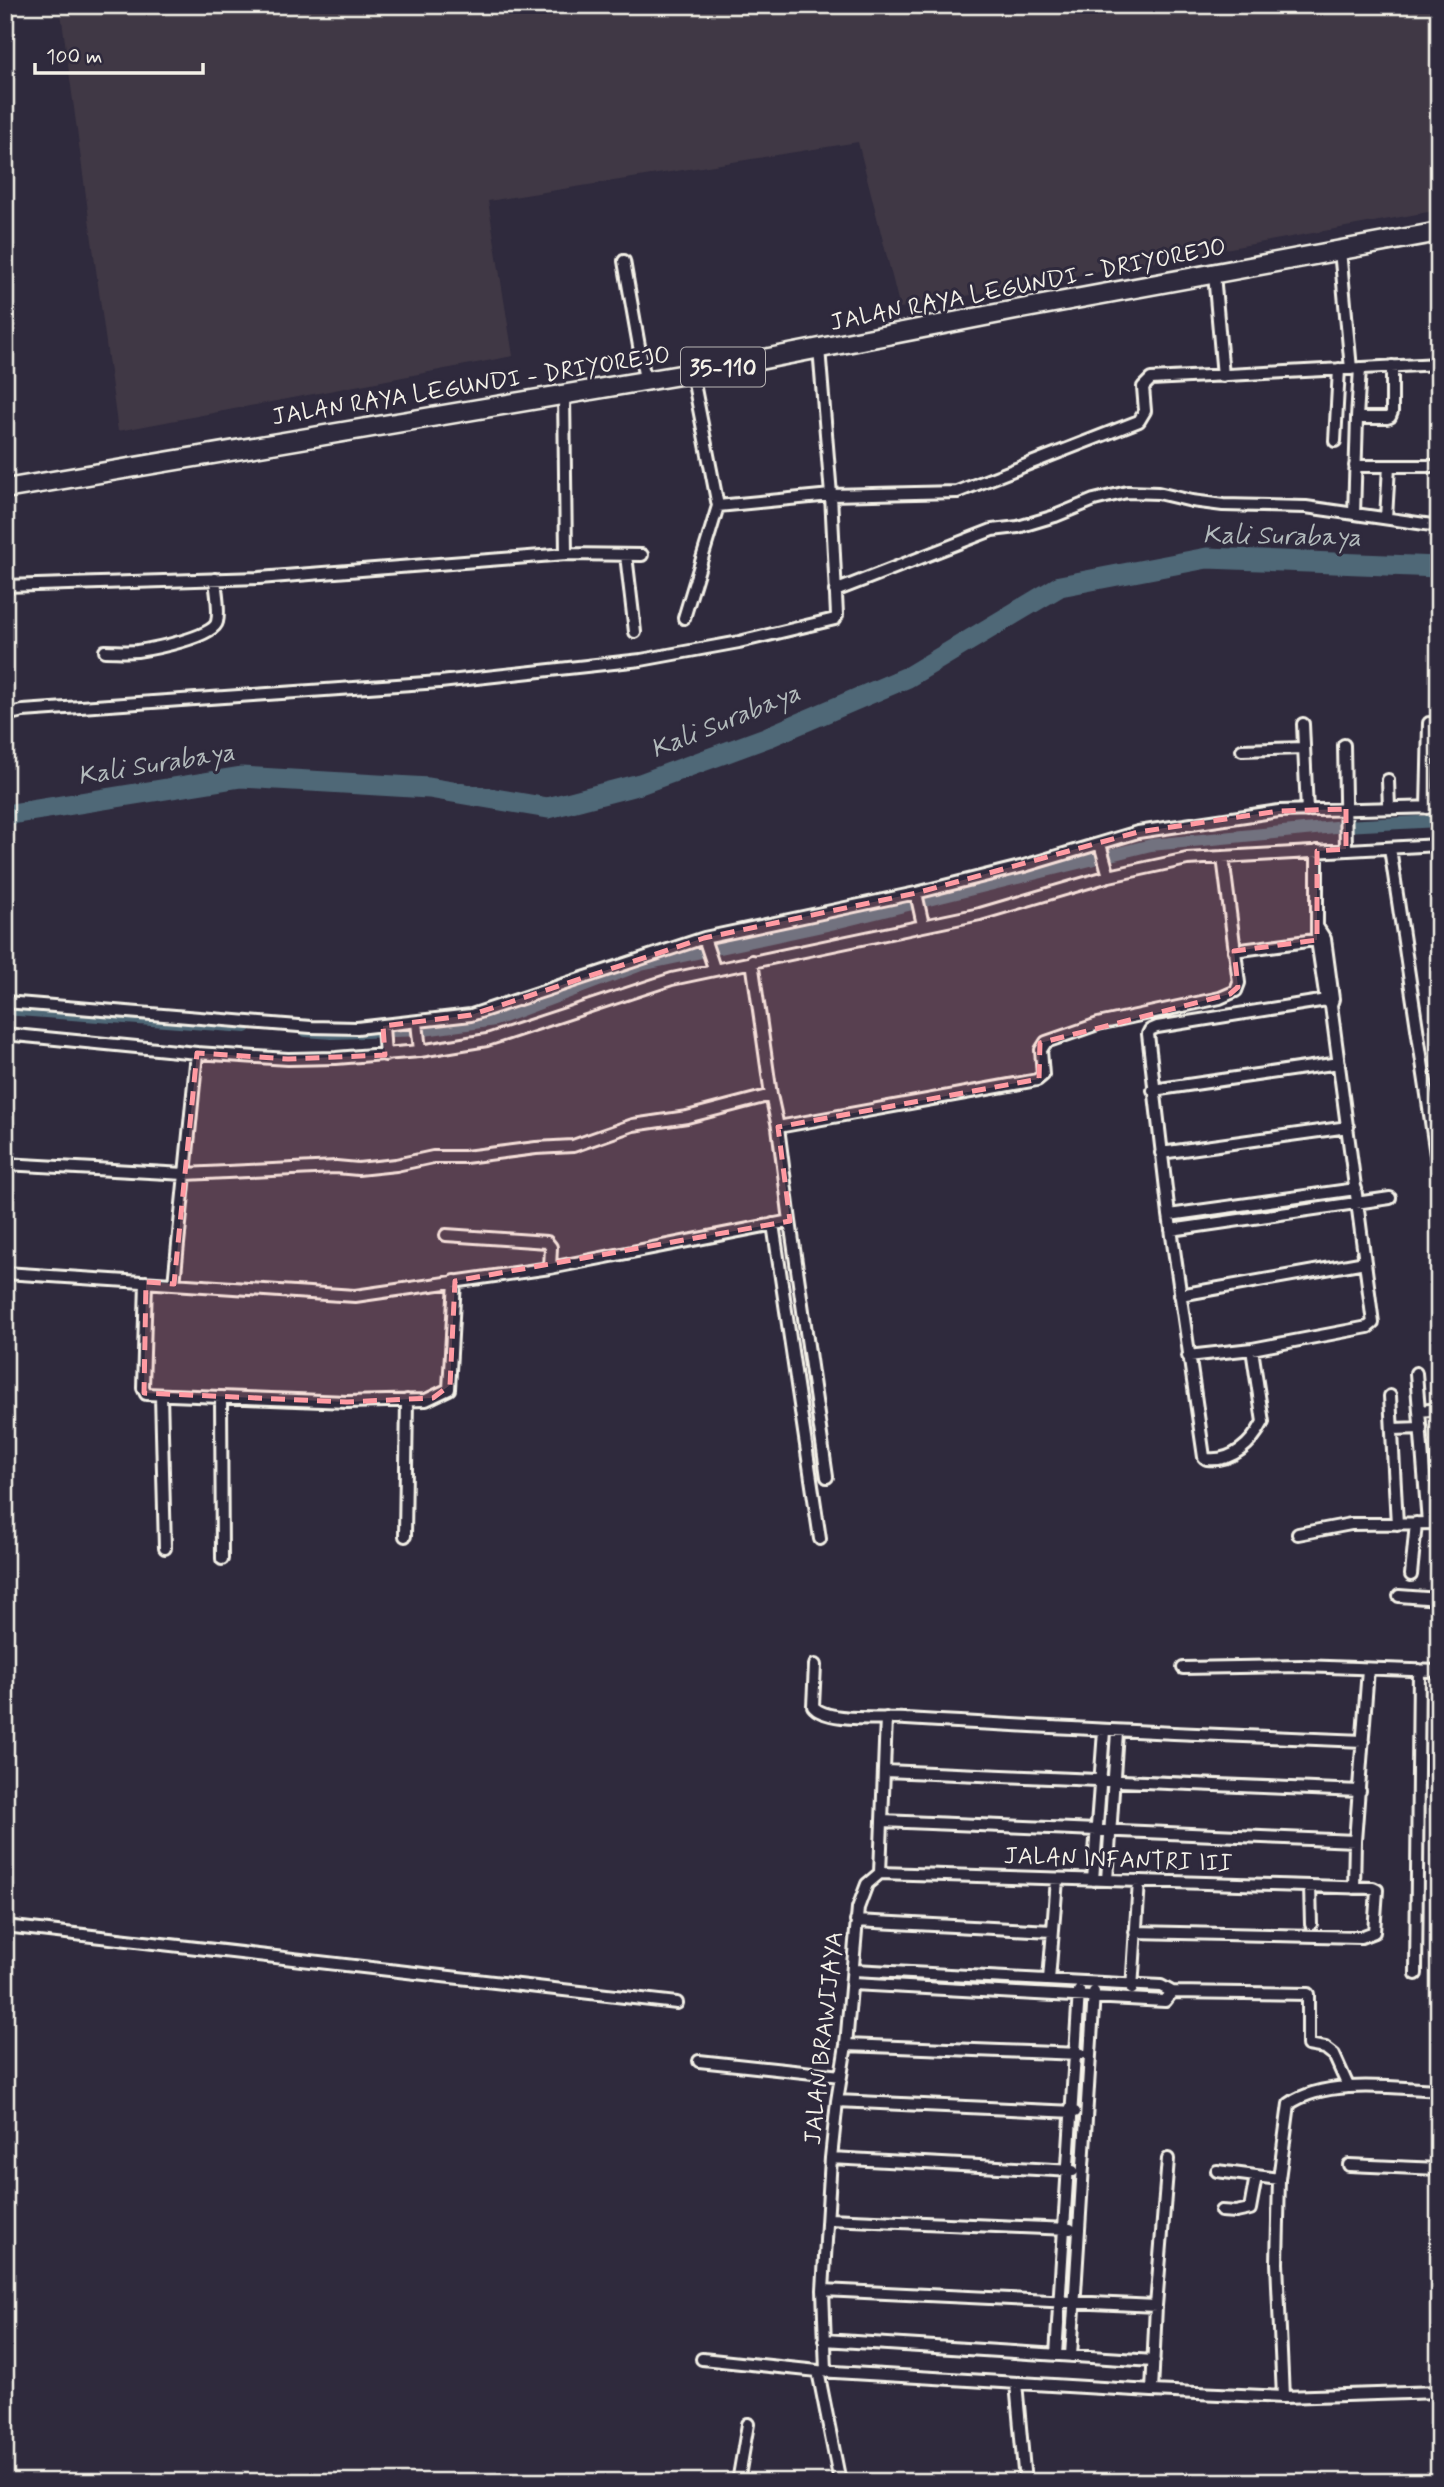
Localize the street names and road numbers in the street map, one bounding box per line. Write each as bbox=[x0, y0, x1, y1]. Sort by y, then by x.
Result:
street label: JALAN RAYA LEGUNDI - DRIYOREJO bbox=[828, 232, 1229, 339]
street label: JALAN RAYA LEGUNDI - DRIYOREJO bbox=[270, 340, 673, 433]
road number: 35-110 bbox=[681, 348, 765, 386]
street label: JALAN INFANTRI III bbox=[1003, 1841, 1233, 1880]
street label: JALAN BRAWIJAYA bbox=[798, 1930, 851, 2146]

